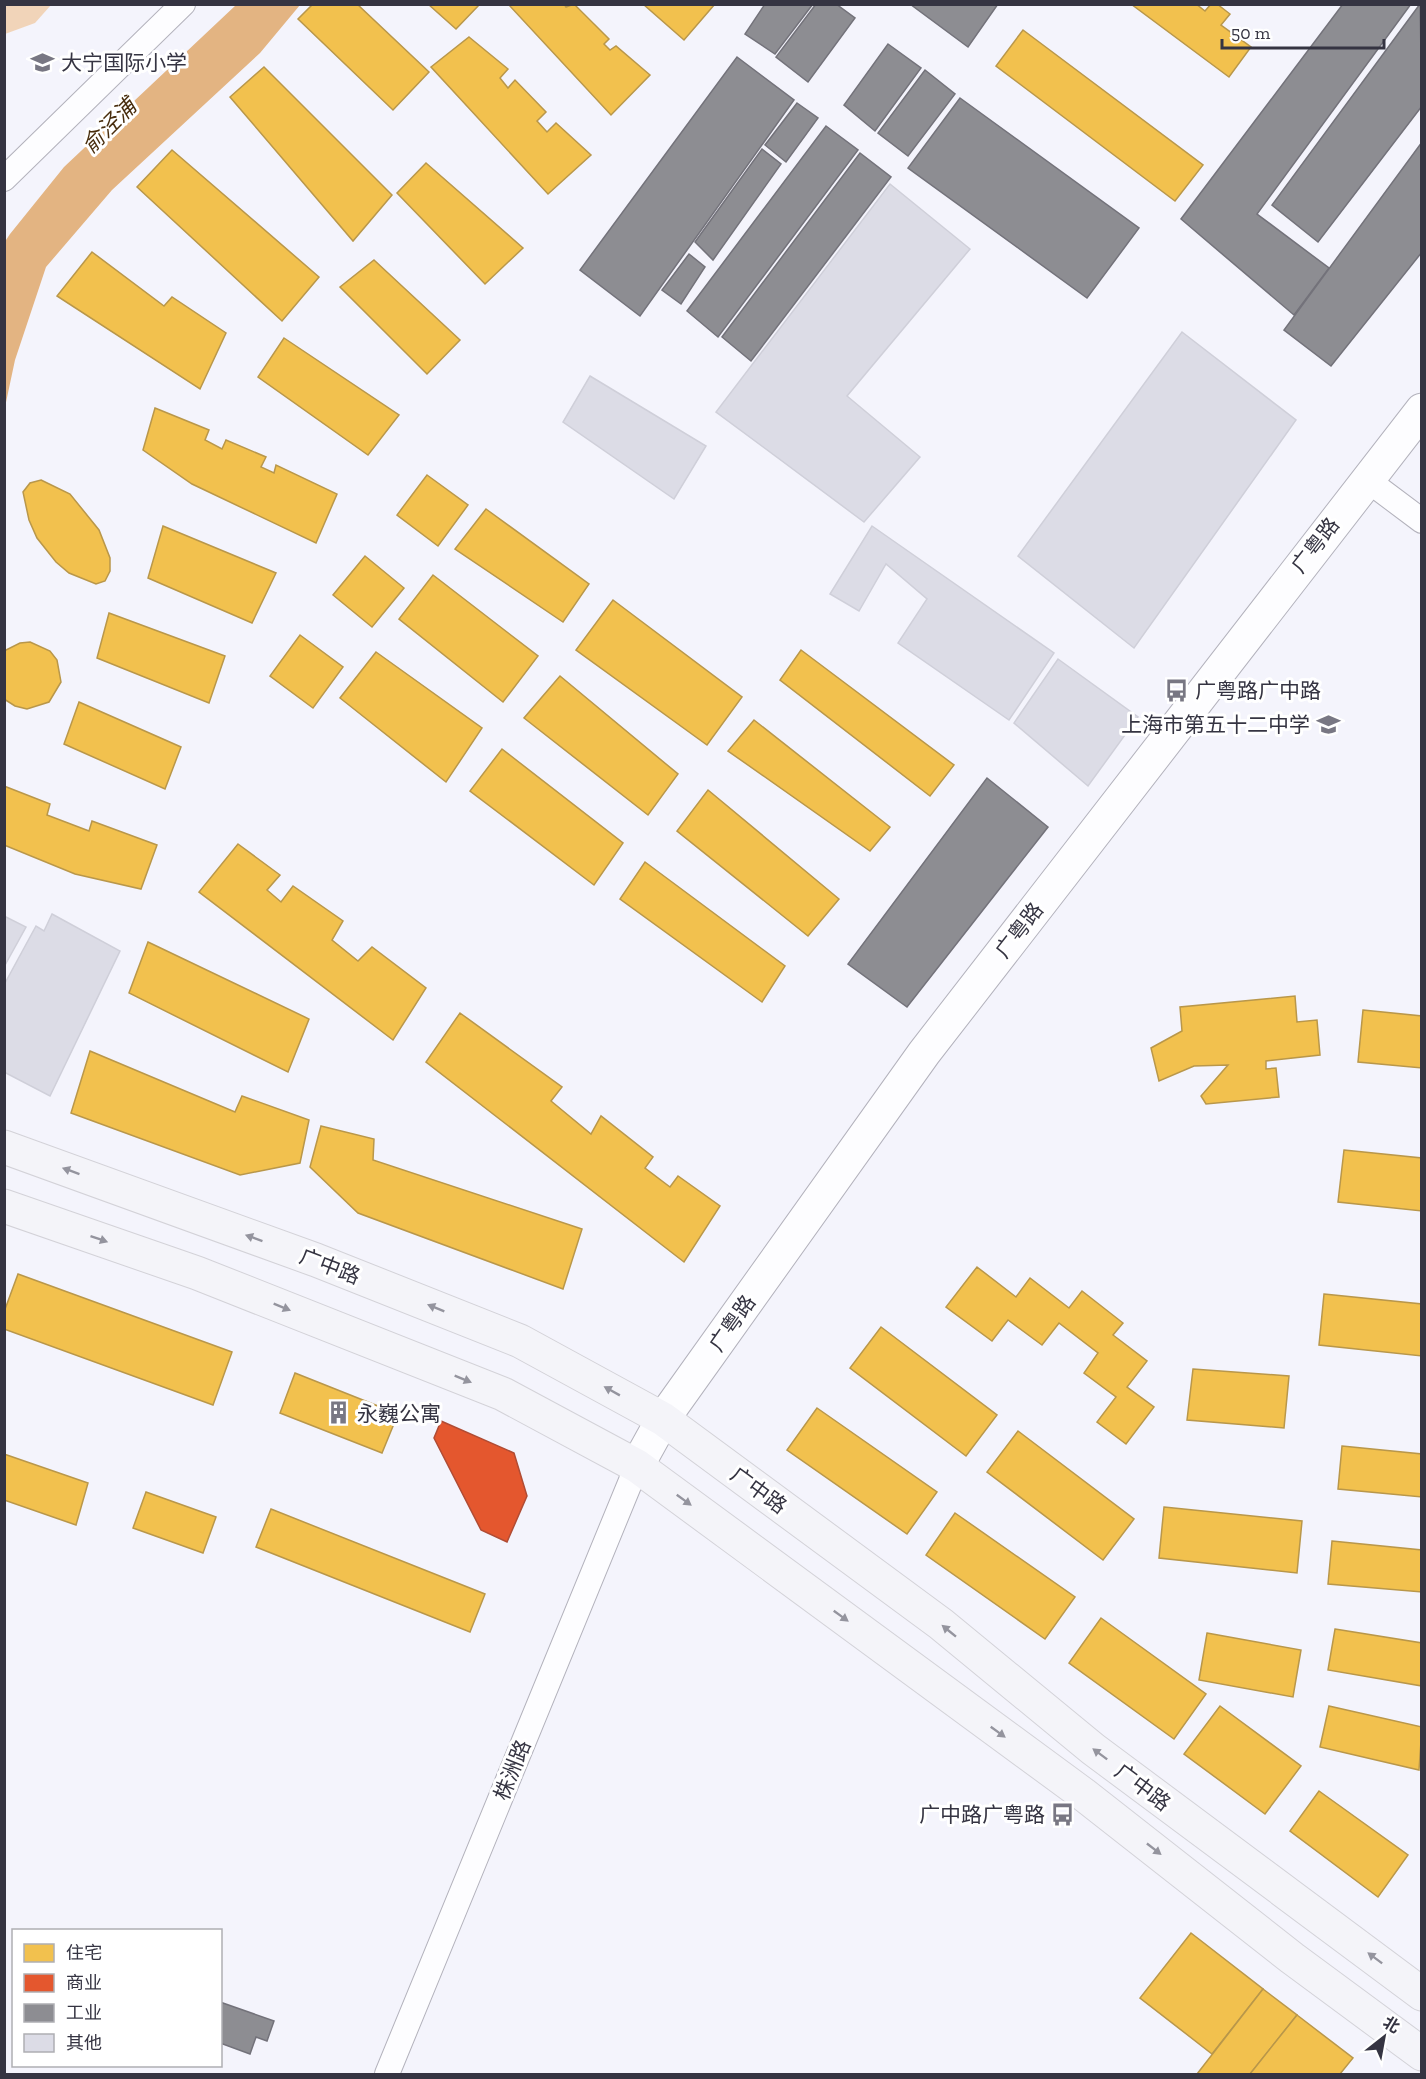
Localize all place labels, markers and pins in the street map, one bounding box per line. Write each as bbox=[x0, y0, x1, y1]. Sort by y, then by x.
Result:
school or university icon: 大宁国际小学 bbox=[30, 49, 56, 75]
place label: 大宁国际小学 bbox=[61, 50, 187, 75]
bus stop icon: 广粤路广中路 bbox=[1164, 677, 1190, 703]
place label: 广粤路广中路 bbox=[1195, 678, 1321, 703]
school or university icon: 上海市第五十二中学 bbox=[1315, 711, 1341, 737]
place label: 上海市第五十二中学 bbox=[1121, 712, 1310, 737]
building icon: 永巍公寓 bbox=[326, 1400, 352, 1426]
place label: 永巍公寓 bbox=[357, 1401, 441, 1426]
bus stop icon: 广中路广粤路 bbox=[1050, 1801, 1076, 1827]
place label: 广中路广粤路 bbox=[919, 1802, 1045, 1827]

